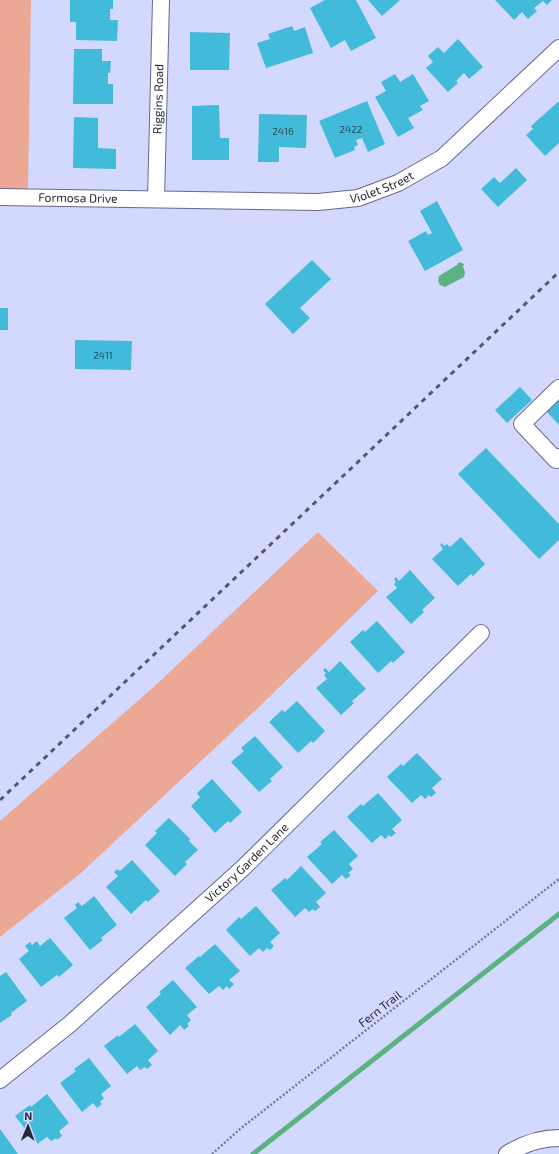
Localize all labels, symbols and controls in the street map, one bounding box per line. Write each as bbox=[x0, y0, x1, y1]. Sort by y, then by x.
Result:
street label: Riggins Road bbox=[150, 64, 165, 134]
house number: 2422 bbox=[339, 123, 363, 135]
house number: 2416 bbox=[272, 125, 294, 137]
street label: Violet Street bbox=[349, 167, 416, 205]
street label: Formosa Drive bbox=[38, 190, 118, 205]
house number: 2411 bbox=[93, 349, 113, 361]
street label: Victory Garden Lane bbox=[202, 819, 291, 905]
street label: Fern Trail bbox=[355, 987, 404, 1029]
north arrow bbox=[8, 1106, 48, 1146]
text: N bbox=[24, 1109, 32, 1122]

